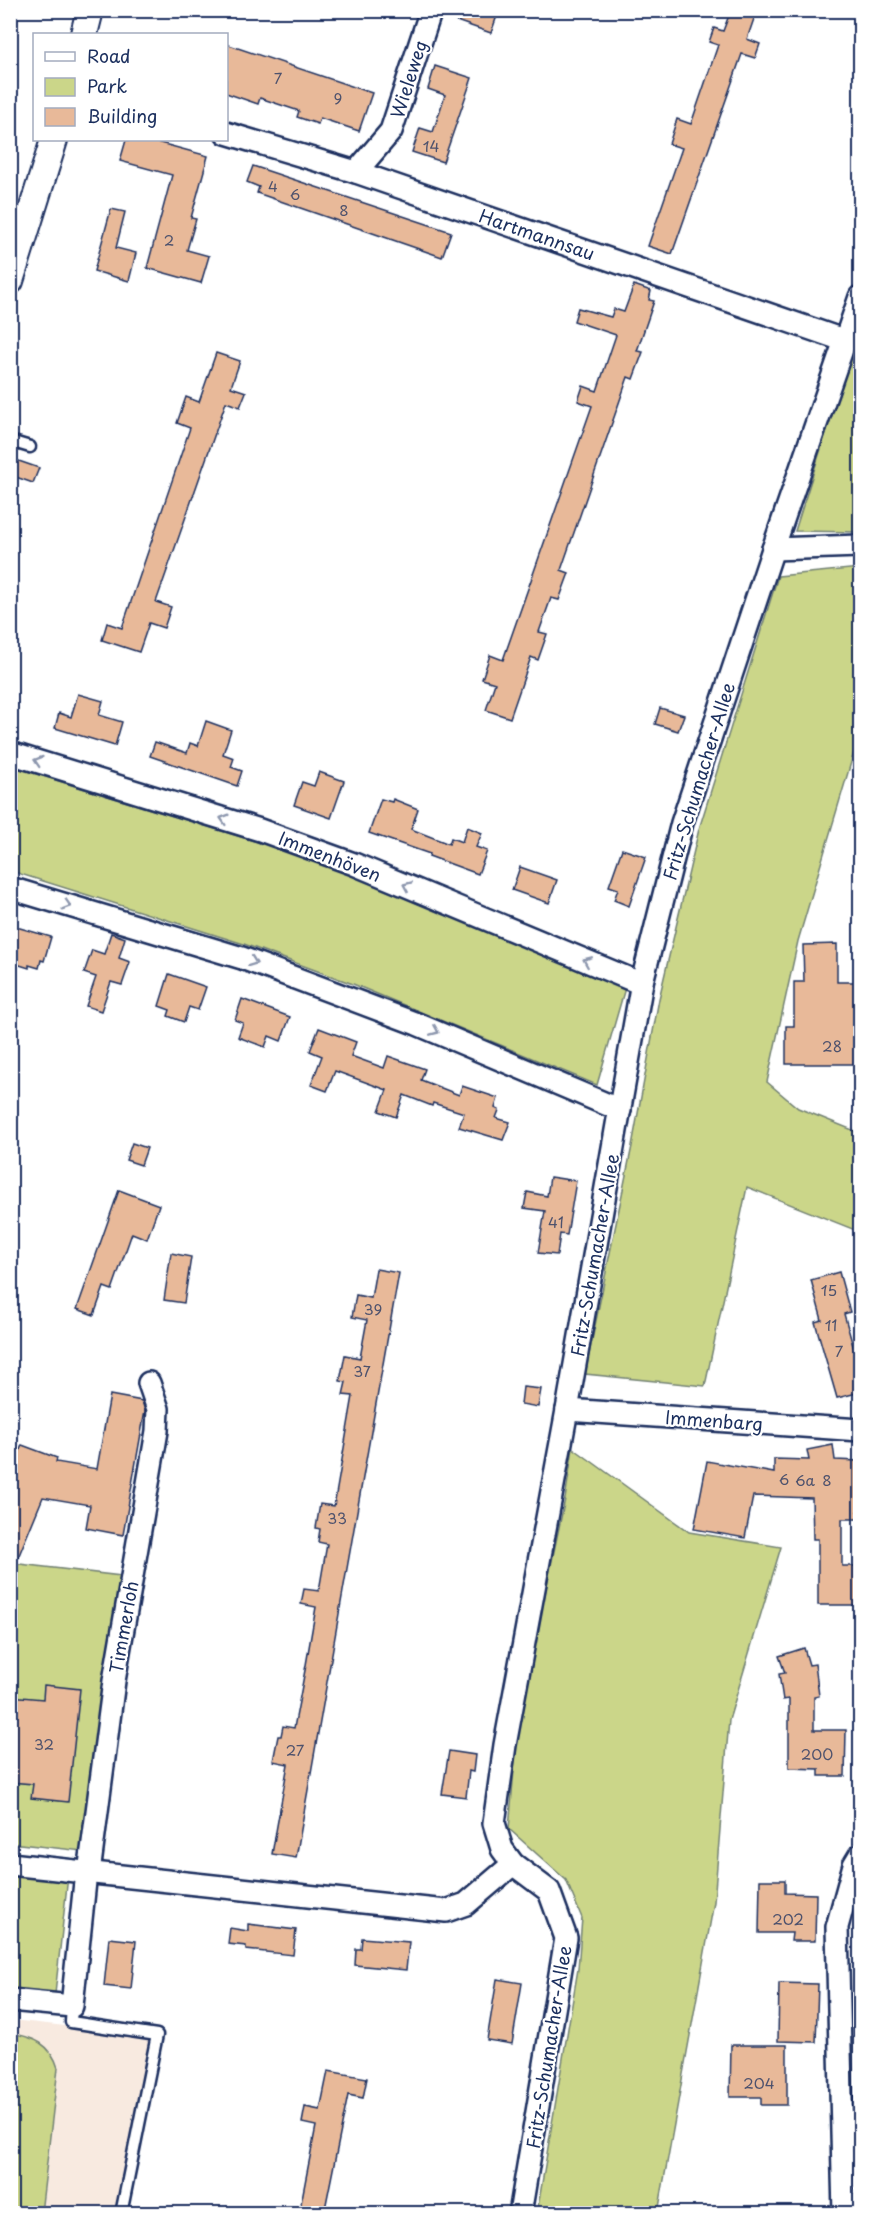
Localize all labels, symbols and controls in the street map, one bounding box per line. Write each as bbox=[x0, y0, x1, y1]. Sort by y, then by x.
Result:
legend bbox=[33, 33, 228, 141]
street label: Wieleweg bbox=[383, 36, 433, 122]
text: Road bbox=[87, 42, 131, 69]
house number: 7 bbox=[274, 66, 283, 89]
text: Park bbox=[87, 72, 127, 99]
house number: 9 bbox=[334, 86, 342, 109]
text: Building bbox=[87, 102, 157, 129]
house number: 14 bbox=[423, 134, 439, 157]
house number: 4 bbox=[268, 174, 278, 197]
house number: 6 bbox=[290, 182, 300, 205]
house number: 8 bbox=[339, 198, 349, 221]
street label: Hartmannsau bbox=[475, 202, 599, 266]
house number: 2 bbox=[164, 228, 174, 251]
street label: Fritz-Schumacher-Allee bbox=[655, 679, 741, 883]
one-way arrow bbox=[33, 756, 44, 768]
one-way arrow bbox=[219, 814, 230, 826]
street label: Immenhöven bbox=[275, 824, 385, 888]
one-way arrow bbox=[403, 881, 414, 893]
one-way arrow bbox=[61, 898, 71, 910]
one-way arrow bbox=[247, 954, 258, 967]
one-way arrow bbox=[583, 956, 594, 968]
one-way arrow bbox=[429, 1024, 440, 1036]
house number: 28 bbox=[822, 1034, 842, 1057]
street label: Fritz-Schumacher-Allee bbox=[563, 1151, 625, 1358]
house number: 41 bbox=[548, 1210, 564, 1233]
house number: 15 bbox=[821, 1278, 837, 1301]
house number: 39 bbox=[364, 1297, 382, 1320]
house number: 11 bbox=[825, 1313, 837, 1336]
house number: 7 bbox=[835, 1339, 844, 1362]
house number: 37 bbox=[353, 1359, 371, 1382]
street label: Immenbarg bbox=[664, 1403, 764, 1437]
house number: 6 bbox=[779, 1467, 789, 1490]
house number: 6a bbox=[795, 1468, 816, 1491]
house number: 8 bbox=[822, 1468, 832, 1491]
house number: 33 bbox=[327, 1506, 347, 1529]
street label: Timmerloh bbox=[102, 1578, 144, 1676]
house number: 32 bbox=[34, 1732, 54, 1755]
house number: 27 bbox=[286, 1738, 305, 1761]
house number: 200 bbox=[801, 1742, 833, 1765]
house number: 202 bbox=[772, 1907, 804, 1930]
street label: Fritz-Schumacher-Allee bbox=[519, 1943, 577, 2151]
house number: 204 bbox=[743, 2071, 775, 2094]

